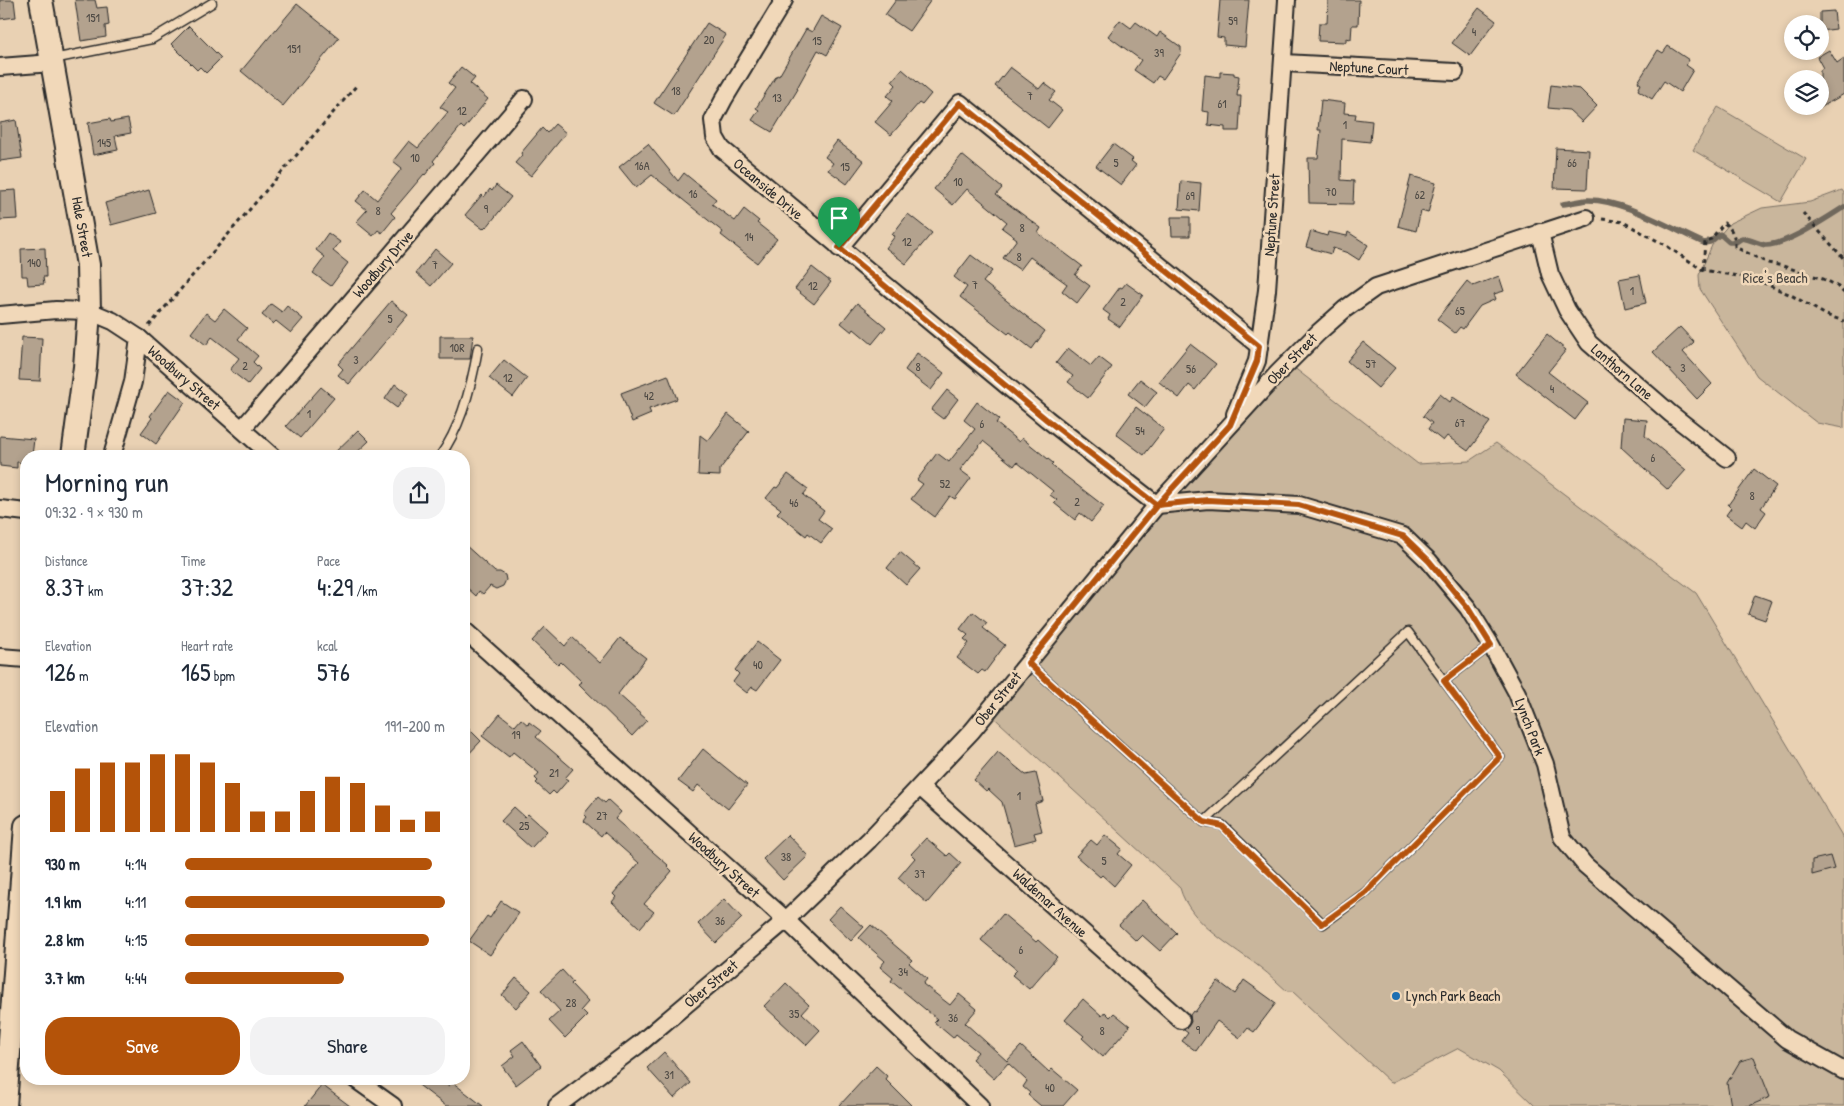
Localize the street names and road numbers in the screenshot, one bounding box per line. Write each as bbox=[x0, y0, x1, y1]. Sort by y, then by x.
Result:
street label: Neptune Court bbox=[1329, 55, 1410, 80]
street label: Oceanside Drive bbox=[729, 153, 808, 224]
street label: Neptune Street bbox=[1258, 172, 1285, 257]
street label: Hale Street bbox=[67, 195, 98, 260]
street label: Woodbury Drive bbox=[347, 225, 418, 302]
street label: Ober Street bbox=[1262, 328, 1322, 389]
street label: Lanthorn Lane bbox=[1587, 339, 1658, 404]
street label: Woodbury Street bbox=[144, 340, 226, 416]
street label: Ober Street bbox=[969, 666, 1027, 730]
street label: Lynch Park bbox=[1510, 695, 1551, 758]
street label: Woodbury Street bbox=[684, 827, 765, 903]
street label: Waldemar Avenue bbox=[1008, 863, 1092, 942]
street label: Ober Street bbox=[679, 954, 743, 1012]

